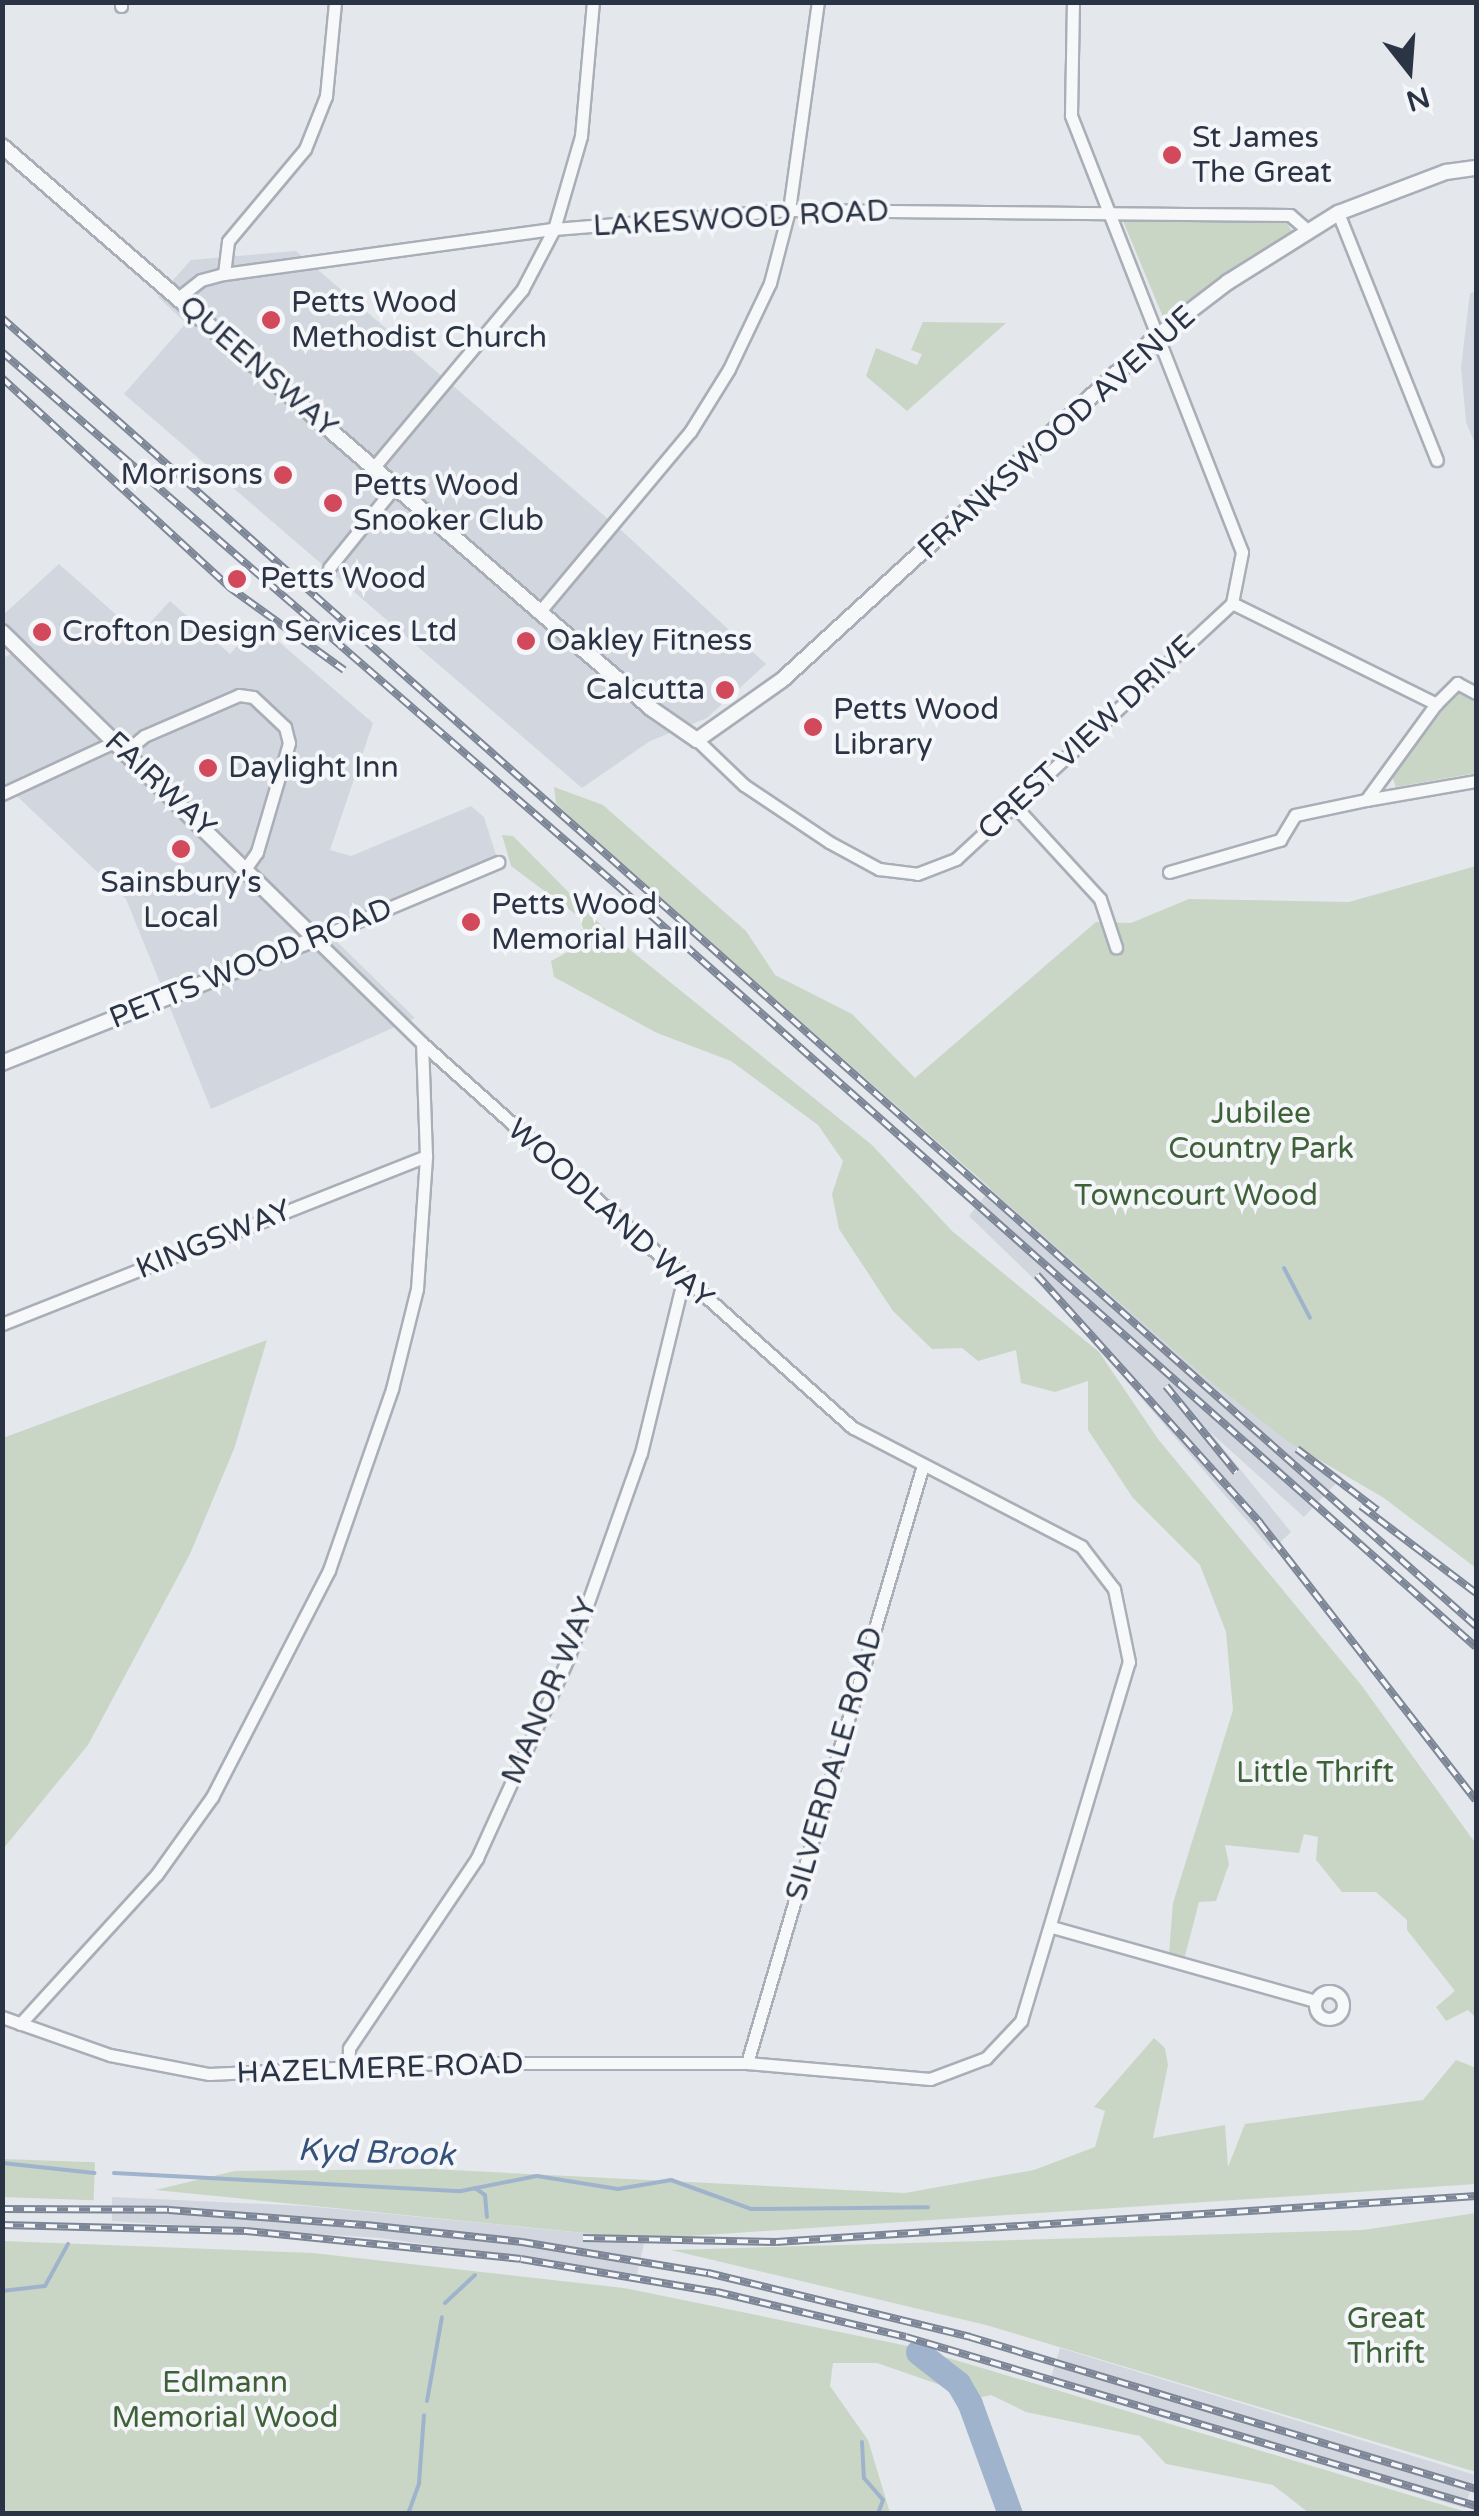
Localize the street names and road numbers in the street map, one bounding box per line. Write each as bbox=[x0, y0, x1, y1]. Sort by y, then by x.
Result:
street label: LAKESWOOD ROAD bbox=[592, 193, 890, 245]
street label: QUEENSWAY bbox=[171, 288, 345, 446]
street label: FRANKSWOOD AVENUE bbox=[911, 299, 1203, 567]
street label: CREST VIEW DRIVE bbox=[971, 628, 1203, 848]
street label: FAIRWAY bbox=[97, 724, 223, 846]
street label: PETTS WOOD ROAD bbox=[104, 891, 398, 1037]
street label: WOODLAND WAY bbox=[499, 1112, 721, 1316]
street label: KINGSWAY bbox=[131, 1193, 297, 1287]
street label: MANOR WAY bbox=[495, 1592, 605, 1790]
street label: SILVERDALE ROAD bbox=[779, 1623, 891, 1905]
street label: HAZELMERE ROAD bbox=[236, 2046, 524, 2092]

